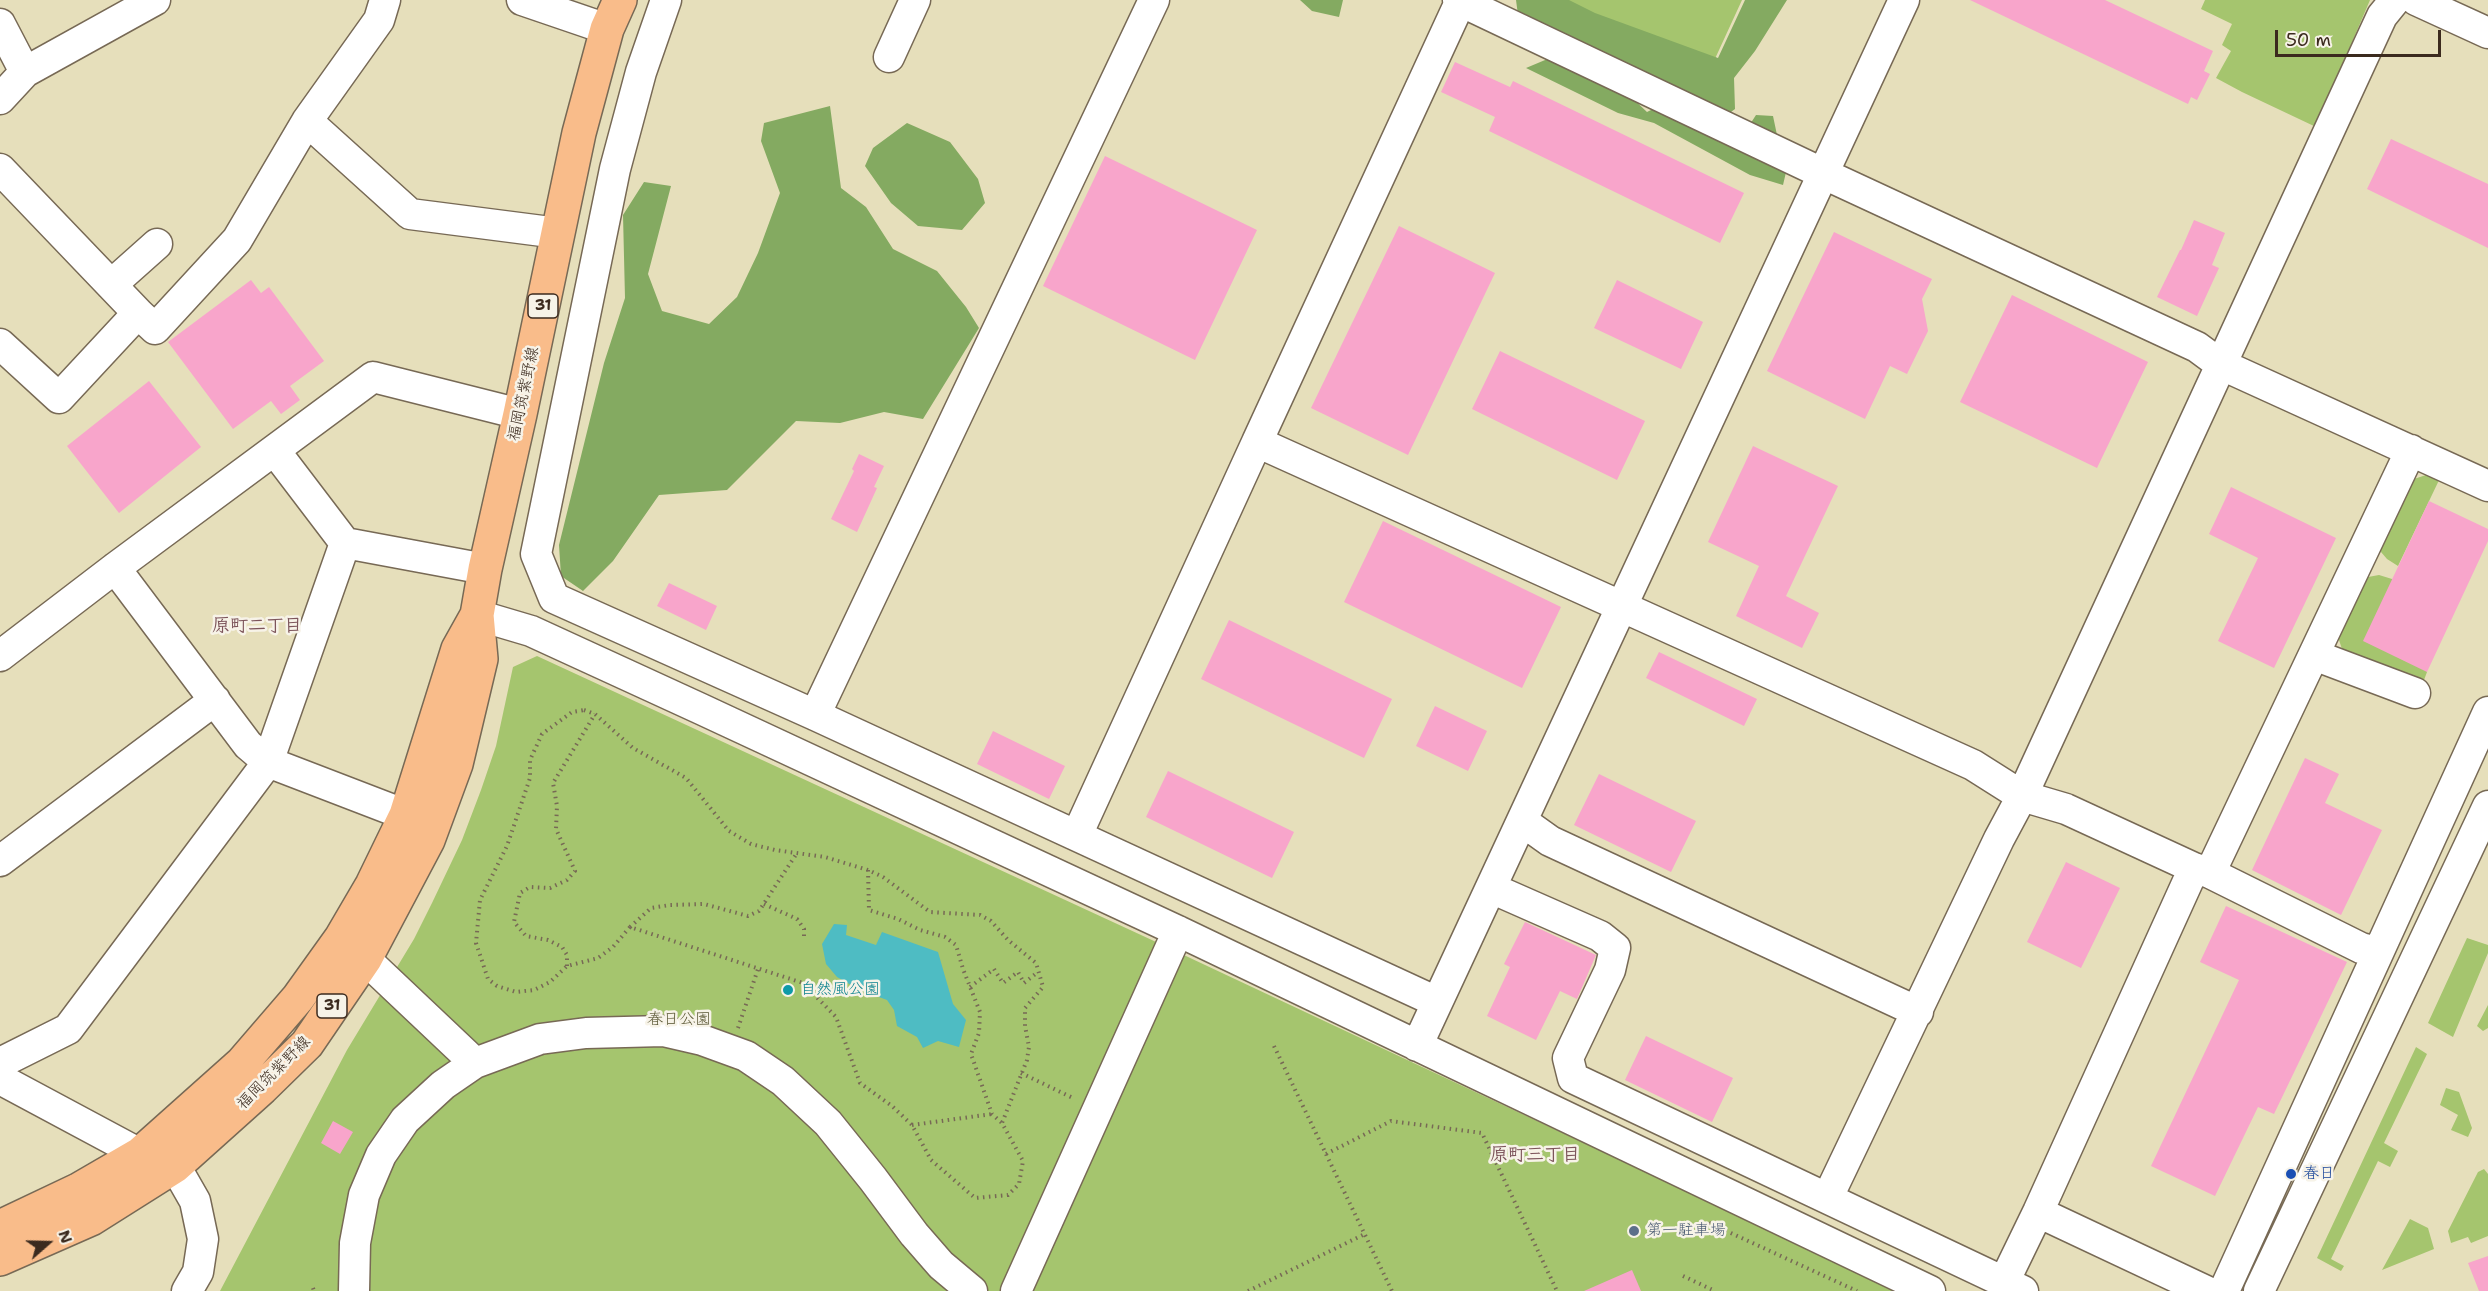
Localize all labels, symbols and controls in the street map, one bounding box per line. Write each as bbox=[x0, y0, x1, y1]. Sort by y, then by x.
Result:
scale bar bbox=[2278, 18, 2444, 56]
text: 50 m bbox=[2286, 28, 2331, 52]
road number: 31 bbox=[528, 294, 558, 318]
street label: 福岡筑紫野線 bbox=[505, 345, 543, 443]
district label: 原町二丁目 bbox=[212, 615, 302, 637]
place label: 自然風公園 bbox=[800, 980, 880, 1000]
marker: 自然風公園 bbox=[781, 983, 795, 997]
road number: 31 bbox=[317, 994, 347, 1018]
park label: 春日公園 bbox=[647, 1010, 711, 1030]
street label: 福岡筑紫野線 bbox=[233, 1032, 315, 1114]
district label: 原町三丁目 bbox=[1490, 1144, 1580, 1166]
place label: 春日 bbox=[2303, 1164, 2335, 1184]
marker: 春日 bbox=[2284, 1167, 2298, 1181]
north arrow bbox=[18, 1213, 78, 1273]
place label: 第一駐車場 bbox=[1646, 1221, 1726, 1241]
marker: 第一駐車場 bbox=[1627, 1224, 1641, 1238]
text: N bbox=[53, 1227, 77, 1246]

